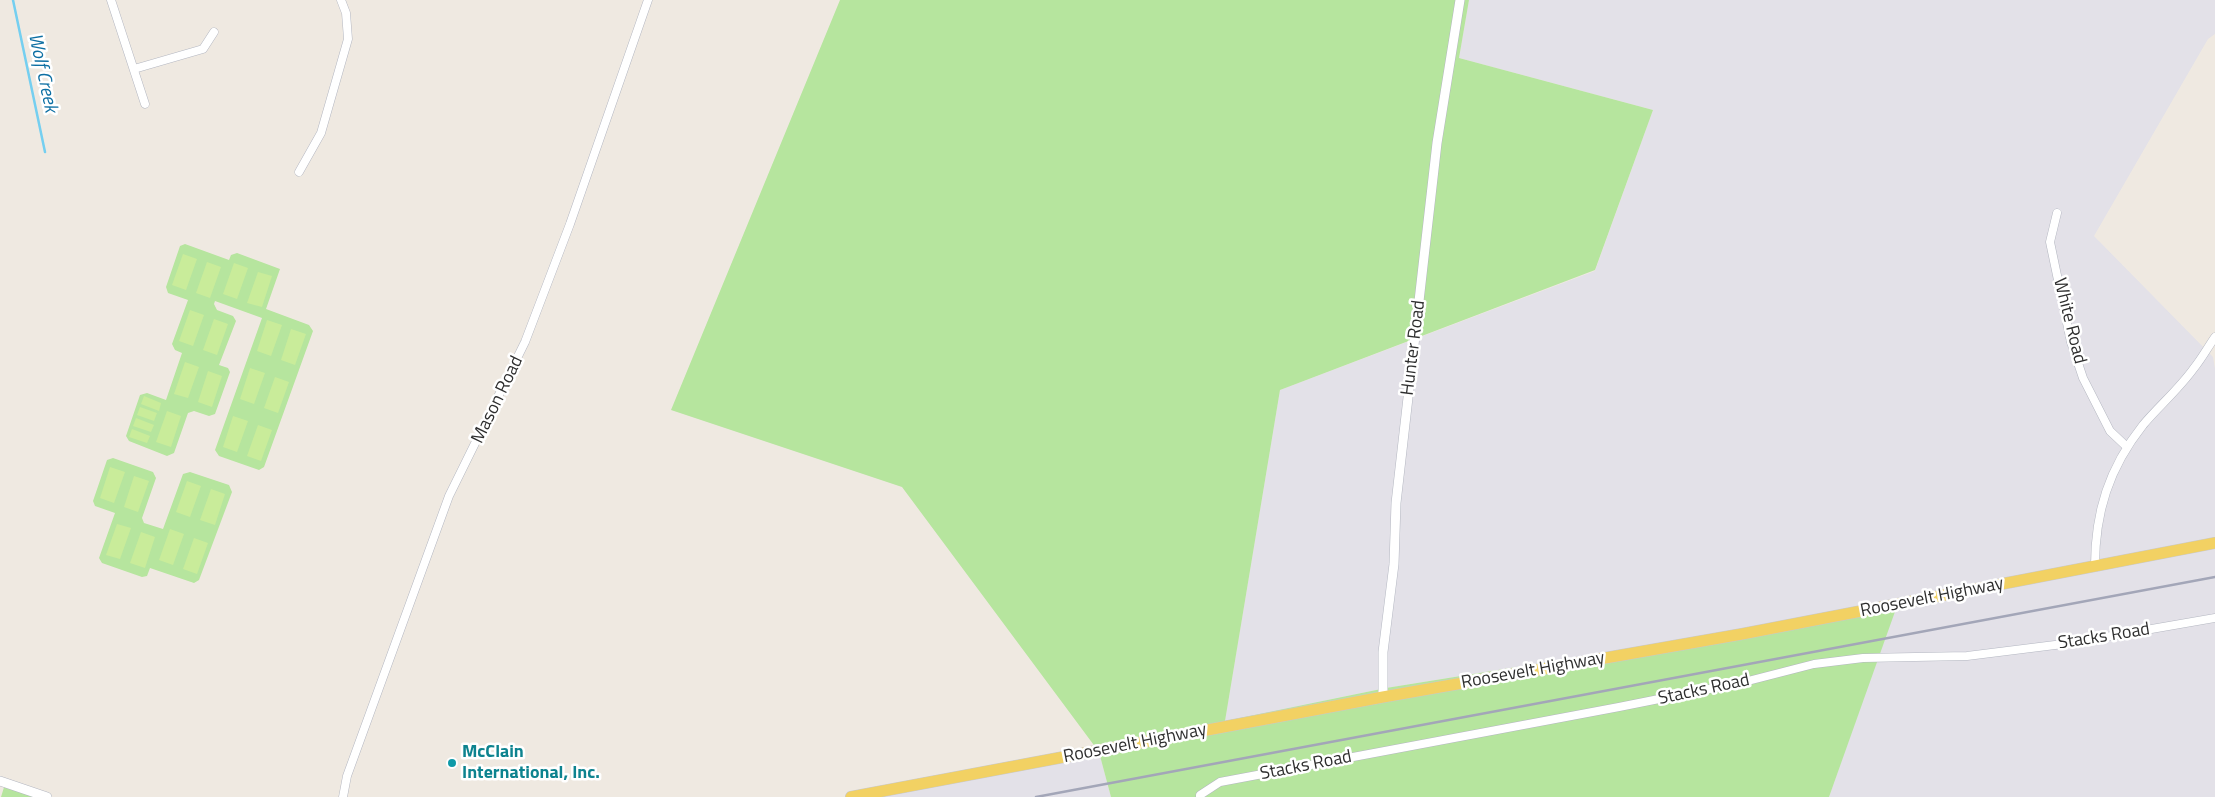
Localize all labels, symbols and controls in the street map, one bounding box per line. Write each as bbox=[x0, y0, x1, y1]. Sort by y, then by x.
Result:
water label: Wolf Creek bbox=[23, 31, 61, 115]
street label: White Road bbox=[2048, 276, 2090, 366]
street label: Hunter Road bbox=[1397, 299, 1431, 397]
street label: Mason Road bbox=[468, 353, 528, 447]
street label: Roosevelt Highway bbox=[1859, 574, 2005, 622]
street label: Stacks Road bbox=[2057, 619, 2151, 655]
street label: Roosevelt Highway bbox=[1460, 648, 1606, 694]
street label: Stacks Road bbox=[1656, 670, 1752, 710]
street label: Roosevelt Highway bbox=[1062, 720, 1208, 768]
place label: McClain International, Inc. bbox=[462, 742, 600, 784]
street label: Stacks Road bbox=[1258, 747, 1354, 785]
marker: McClain International, Inc. bbox=[446, 757, 458, 769]

